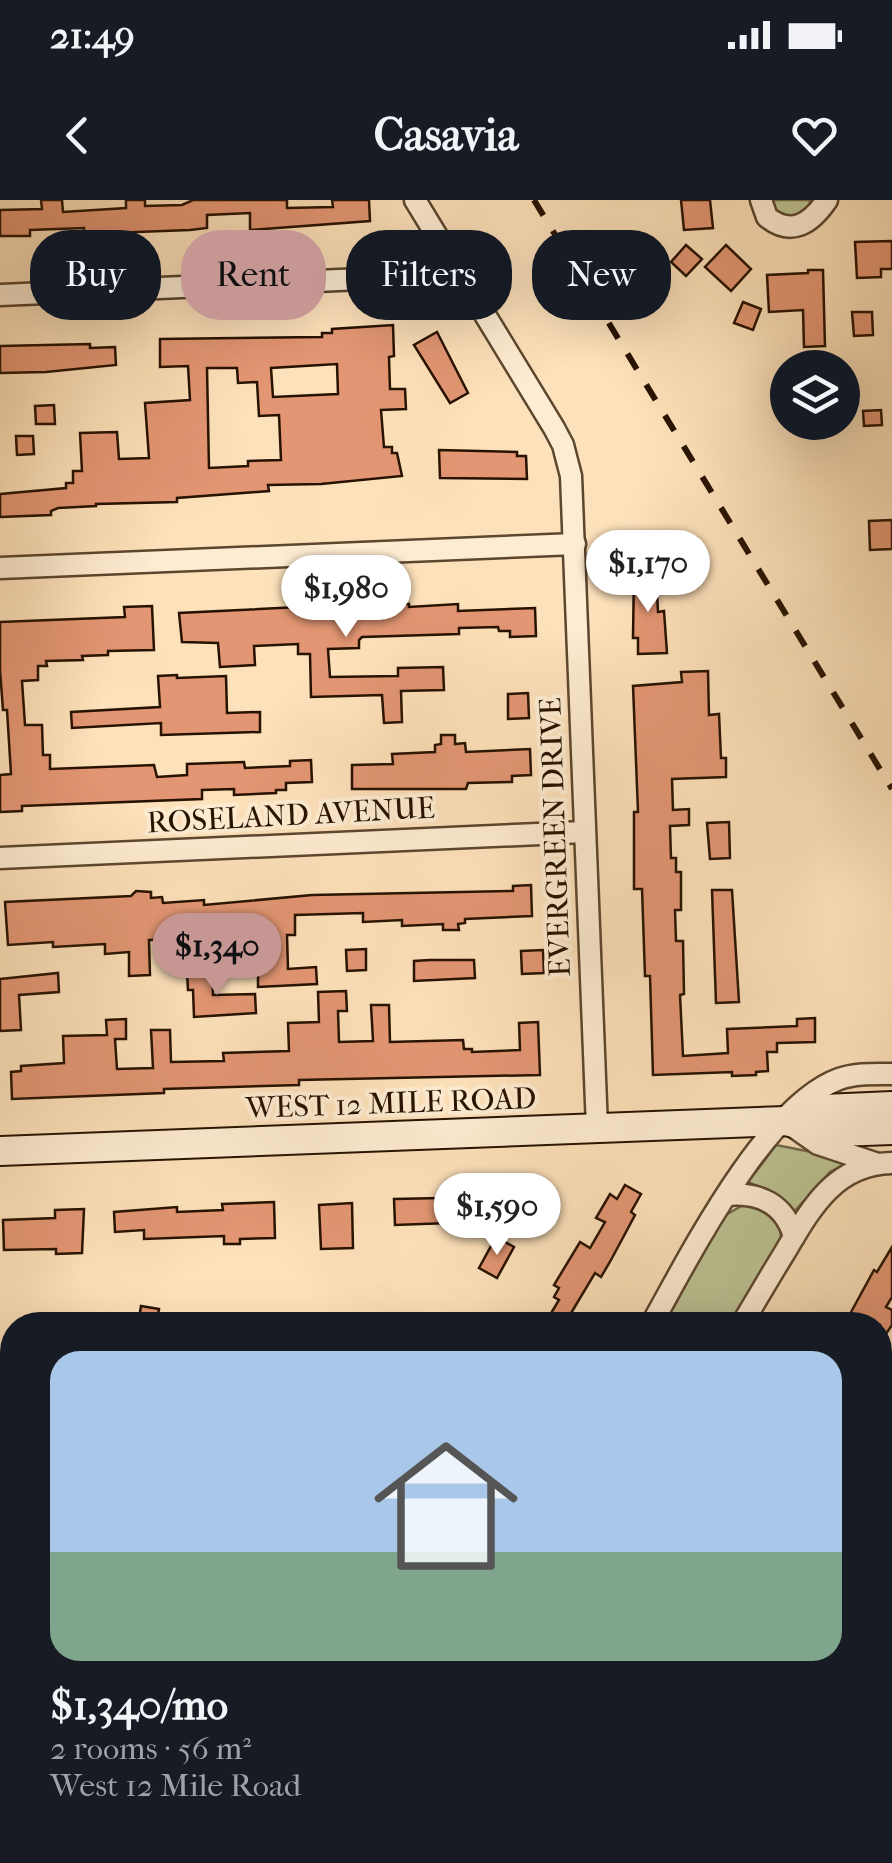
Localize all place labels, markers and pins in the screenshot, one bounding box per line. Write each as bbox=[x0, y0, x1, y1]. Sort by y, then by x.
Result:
pin: $1,170 bbox=[567, 530, 729, 615]
pin: $1,980 bbox=[265, 555, 427, 640]
pin: $1,340 bbox=[136, 913, 298, 998]
pin: $1,590 bbox=[416, 1173, 578, 1258]

